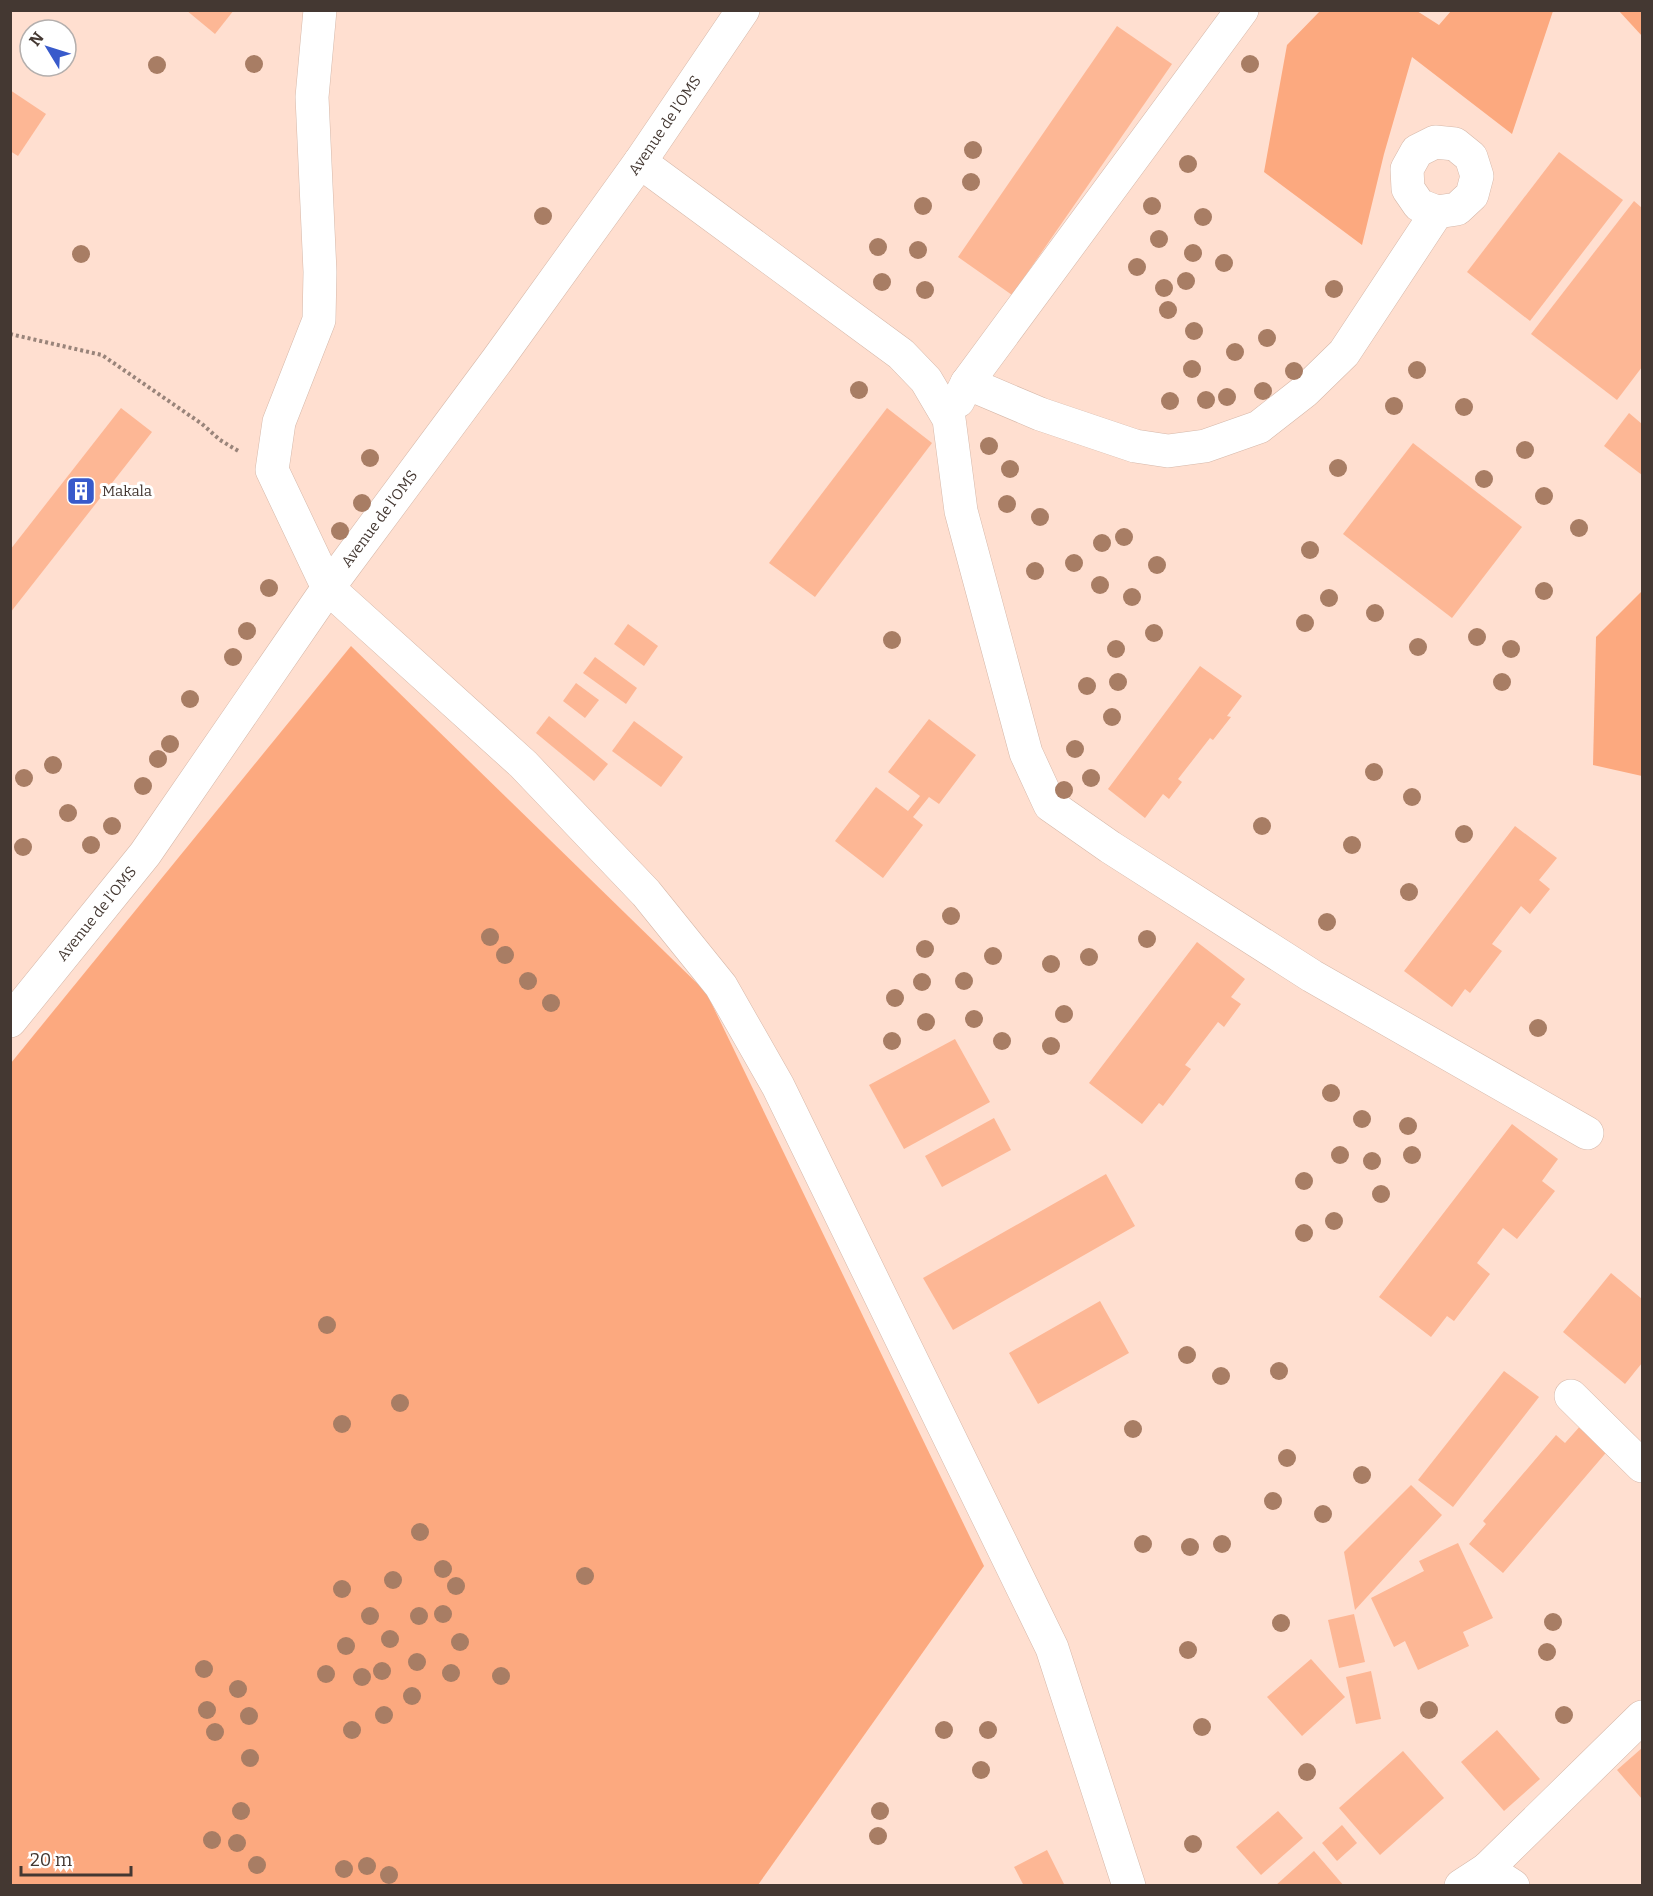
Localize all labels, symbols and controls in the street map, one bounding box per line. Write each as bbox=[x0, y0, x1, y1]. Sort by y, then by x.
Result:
north arrow bbox=[18, 18, 78, 78]
text: N bbox=[25, 28, 48, 50]
street label: Avenue de l'OMS bbox=[625, 72, 705, 178]
street label: Avenue de l'OMS bbox=[338, 467, 421, 571]
building icon: Makala bbox=[65, 475, 97, 507]
place label: Makala bbox=[102, 482, 152, 500]
street label: Avenue de l'OMS bbox=[53, 863, 140, 965]
scale bar bbox=[21, 1839, 130, 1877]
text: 20 m bbox=[30, 1849, 72, 1871]

